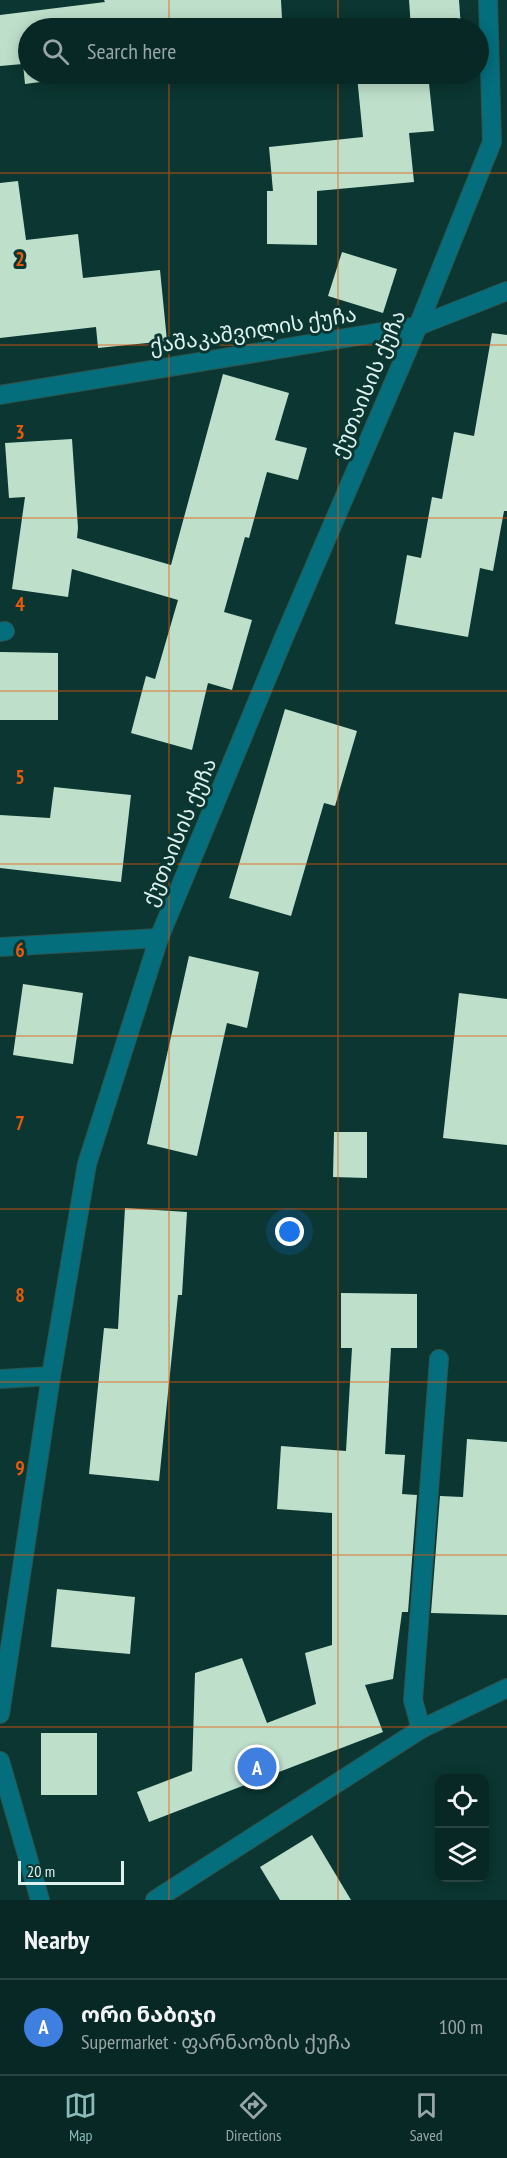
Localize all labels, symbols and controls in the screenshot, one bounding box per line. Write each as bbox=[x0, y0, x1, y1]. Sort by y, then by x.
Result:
search box bbox=[18, 18, 489, 84]
icon: search bbox=[39, 35, 72, 68]
text: Search here bbox=[87, 37, 176, 65]
text: 2 bbox=[15, 246, 25, 272]
street label: ქაშაკაშვილის ქუჩა bbox=[148, 300, 358, 360]
street label: ქუთაისის ქუჩა bbox=[325, 306, 411, 462]
text: 3 bbox=[15, 419, 25, 445]
text: 4 bbox=[15, 591, 25, 617]
street label: ქუთაისის ქუჩა bbox=[136, 754, 222, 910]
text: 5 bbox=[15, 764, 25, 790]
text: 6 bbox=[15, 937, 25, 963]
text: 7 bbox=[15, 1110, 25, 1136]
your location bbox=[275, 1217, 304, 1246]
text: 8 bbox=[15, 1282, 25, 1308]
text: 9 bbox=[15, 1455, 25, 1481]
pin: A bbox=[238, 1744, 276, 1790]
map controls bbox=[435, 1774, 489, 1882]
button: locate bbox=[435, 1774, 489, 1828]
button: layers bbox=[435, 1828, 489, 1882]
scale bar bbox=[18, 1858, 124, 1886]
text: 20 m bbox=[27, 1861, 55, 1881]
text: Nearby bbox=[24, 1923, 89, 1956]
text: ორი ნაბიჯი bbox=[81, 2000, 216, 2028]
text: A bbox=[38, 2014, 49, 2040]
text: 100 m bbox=[439, 2014, 483, 2040]
text: Supermarket · ფარნაოზის ქუჩა bbox=[81, 2029, 351, 2055]
tab: Map bbox=[64, 2089, 97, 2145]
tab: Directions bbox=[226, 2089, 281, 2145]
tab: Saved bbox=[410, 2089, 443, 2145]

